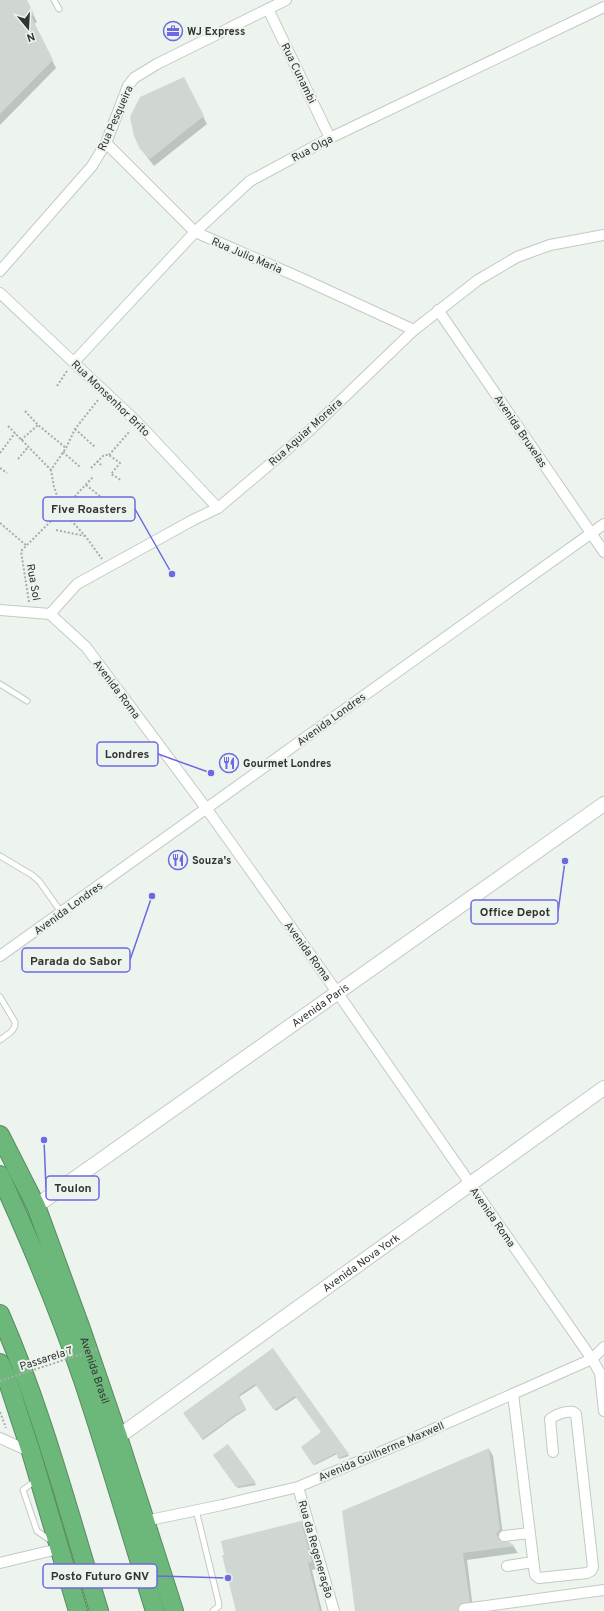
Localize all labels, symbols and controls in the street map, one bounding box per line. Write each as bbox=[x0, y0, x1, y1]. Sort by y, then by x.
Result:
north arrow bbox=[8, 8, 48, 48]
office icon: WJ Express bbox=[162, 20, 184, 42]
place label: WJ Express bbox=[187, 25, 245, 39]
text: N bbox=[25, 29, 37, 44]
street label: Rua Cunambi bbox=[277, 41, 319, 106]
street label: Rua Pesqueira bbox=[95, 83, 137, 153]
street label: Rua Olga bbox=[289, 132, 336, 166]
street label: Rua Julio Maria bbox=[209, 235, 284, 277]
street label: Rua Monsenhor Brito bbox=[68, 358, 153, 440]
street label: Avenida Bruxelas bbox=[491, 392, 550, 471]
street label: Rua Aguiar Moreira bbox=[266, 396, 346, 469]
callout: Five Roasters bbox=[43, 497, 135, 521]
text: Five Roasters bbox=[51, 502, 127, 518]
street label: Rua Sol bbox=[23, 563, 43, 602]
street label: Avenida Roma bbox=[89, 657, 143, 722]
street label: Avenida Londres bbox=[294, 690, 369, 750]
callout: Londres bbox=[97, 742, 158, 766]
text: Londres bbox=[105, 747, 149, 763]
restaurant icon: Gourmet Londres bbox=[218, 752, 240, 774]
place label: Gourmet Londres bbox=[243, 757, 332, 771]
restaurant icon: Souza's bbox=[167, 849, 189, 871]
place label: Souza's bbox=[192, 854, 232, 868]
street label: Avenida Londres bbox=[31, 879, 106, 939]
callout: Office Depot bbox=[471, 900, 558, 924]
text: Office Depot bbox=[480, 905, 551, 921]
street label: Avenida Roma bbox=[281, 919, 334, 984]
callout: Parada do Sabor bbox=[22, 948, 130, 972]
text: Parada do Sabor bbox=[30, 954, 122, 970]
street label: Avenida Paris bbox=[289, 981, 352, 1031]
callout: Toulon bbox=[46, 1176, 99, 1200]
text: Toulon bbox=[54, 1181, 92, 1197]
street label: Avenida Roma bbox=[466, 1185, 518, 1251]
street label: Avenida Nova York bbox=[320, 1231, 403, 1296]
street label: Avenida Brasil bbox=[76, 1335, 112, 1406]
street label: Passarela 7 bbox=[18, 1344, 75, 1374]
street label: Avenida Guilherme Maxwell bbox=[316, 1419, 447, 1485]
street label: Rua da Regeneração bbox=[294, 1499, 336, 1600]
callout: Posto Futuro GNV bbox=[43, 1564, 157, 1588]
text: Posto Futuro GNV bbox=[51, 1569, 149, 1585]

